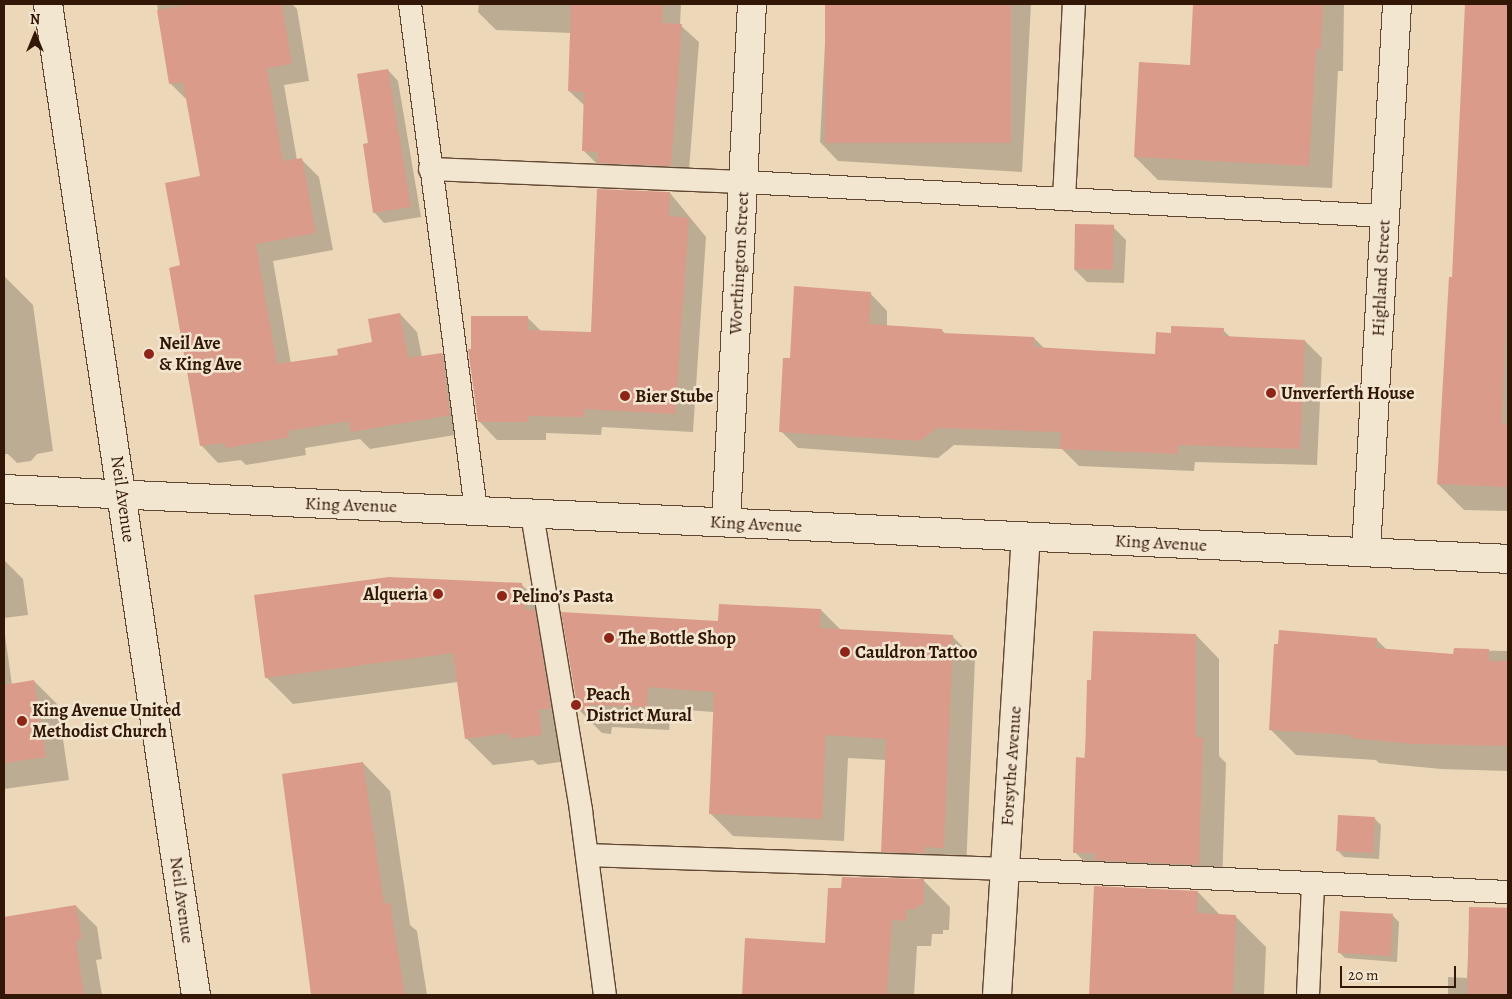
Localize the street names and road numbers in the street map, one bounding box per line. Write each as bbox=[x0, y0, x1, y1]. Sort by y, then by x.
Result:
street label: Worthington Street bbox=[724, 191, 754, 335]
street label: Highland Street bbox=[1367, 219, 1395, 337]
street label: Neil Avenue bbox=[106, 454, 140, 544]
street label: King Avenue bbox=[304, 493, 398, 517]
street label: King Avenue bbox=[709, 511, 803, 537]
street label: King Avenue bbox=[1114, 530, 1208, 556]
street label: Forsythe Avenue bbox=[996, 705, 1026, 827]
street label: Neil Avenue bbox=[165, 855, 199, 945]

